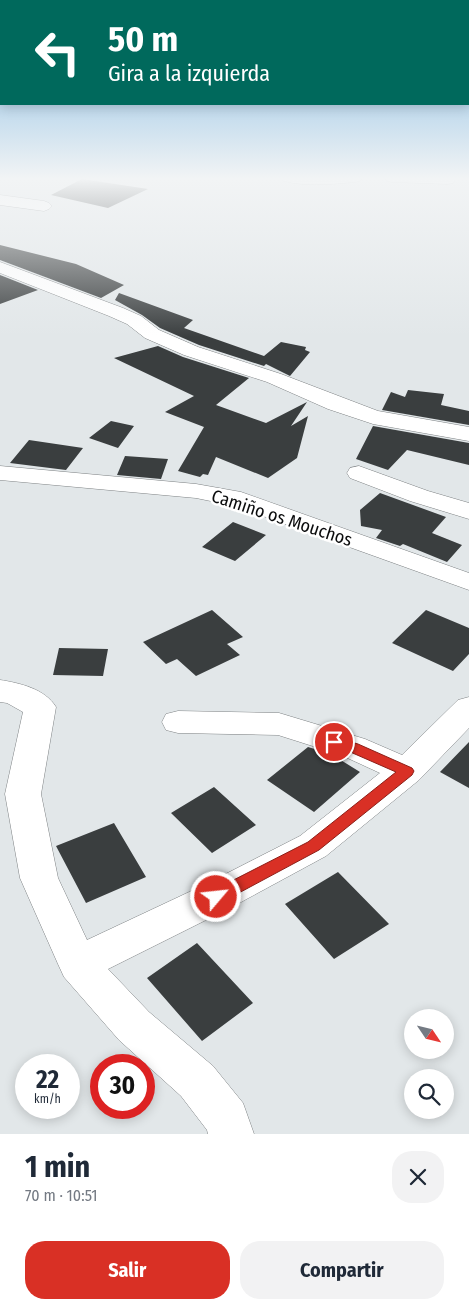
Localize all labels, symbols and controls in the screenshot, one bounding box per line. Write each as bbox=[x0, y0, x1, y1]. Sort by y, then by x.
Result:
text: 50 m bbox=[108, 18, 178, 60]
icon: left bbox=[25, 20, 90, 85]
text: Gira a la izquierda bbox=[108, 60, 270, 87]
street label: Camiño os Mouchos bbox=[209, 485, 355, 551]
pin bbox=[313, 721, 355, 763]
icon: arrive bbox=[320, 728, 348, 756]
position arrow bbox=[189, 870, 241, 922]
north arrow bbox=[404, 1009, 454, 1059]
map controls bbox=[404, 1009, 454, 1119]
speed limit sign: 30 bbox=[90, 1054, 155, 1119]
text: 22 bbox=[36, 1065, 59, 1095]
button: search bbox=[404, 1069, 454, 1119]
text: km/h bbox=[34, 1092, 61, 1106]
text: 1 min bbox=[25, 1149, 90, 1185]
button: close bbox=[392, 1151, 444, 1203]
text: 70 m · 10:51 bbox=[25, 1186, 97, 1205]
button: Salir bbox=[25, 1241, 230, 1299]
button: Compartir bbox=[240, 1241, 444, 1299]

